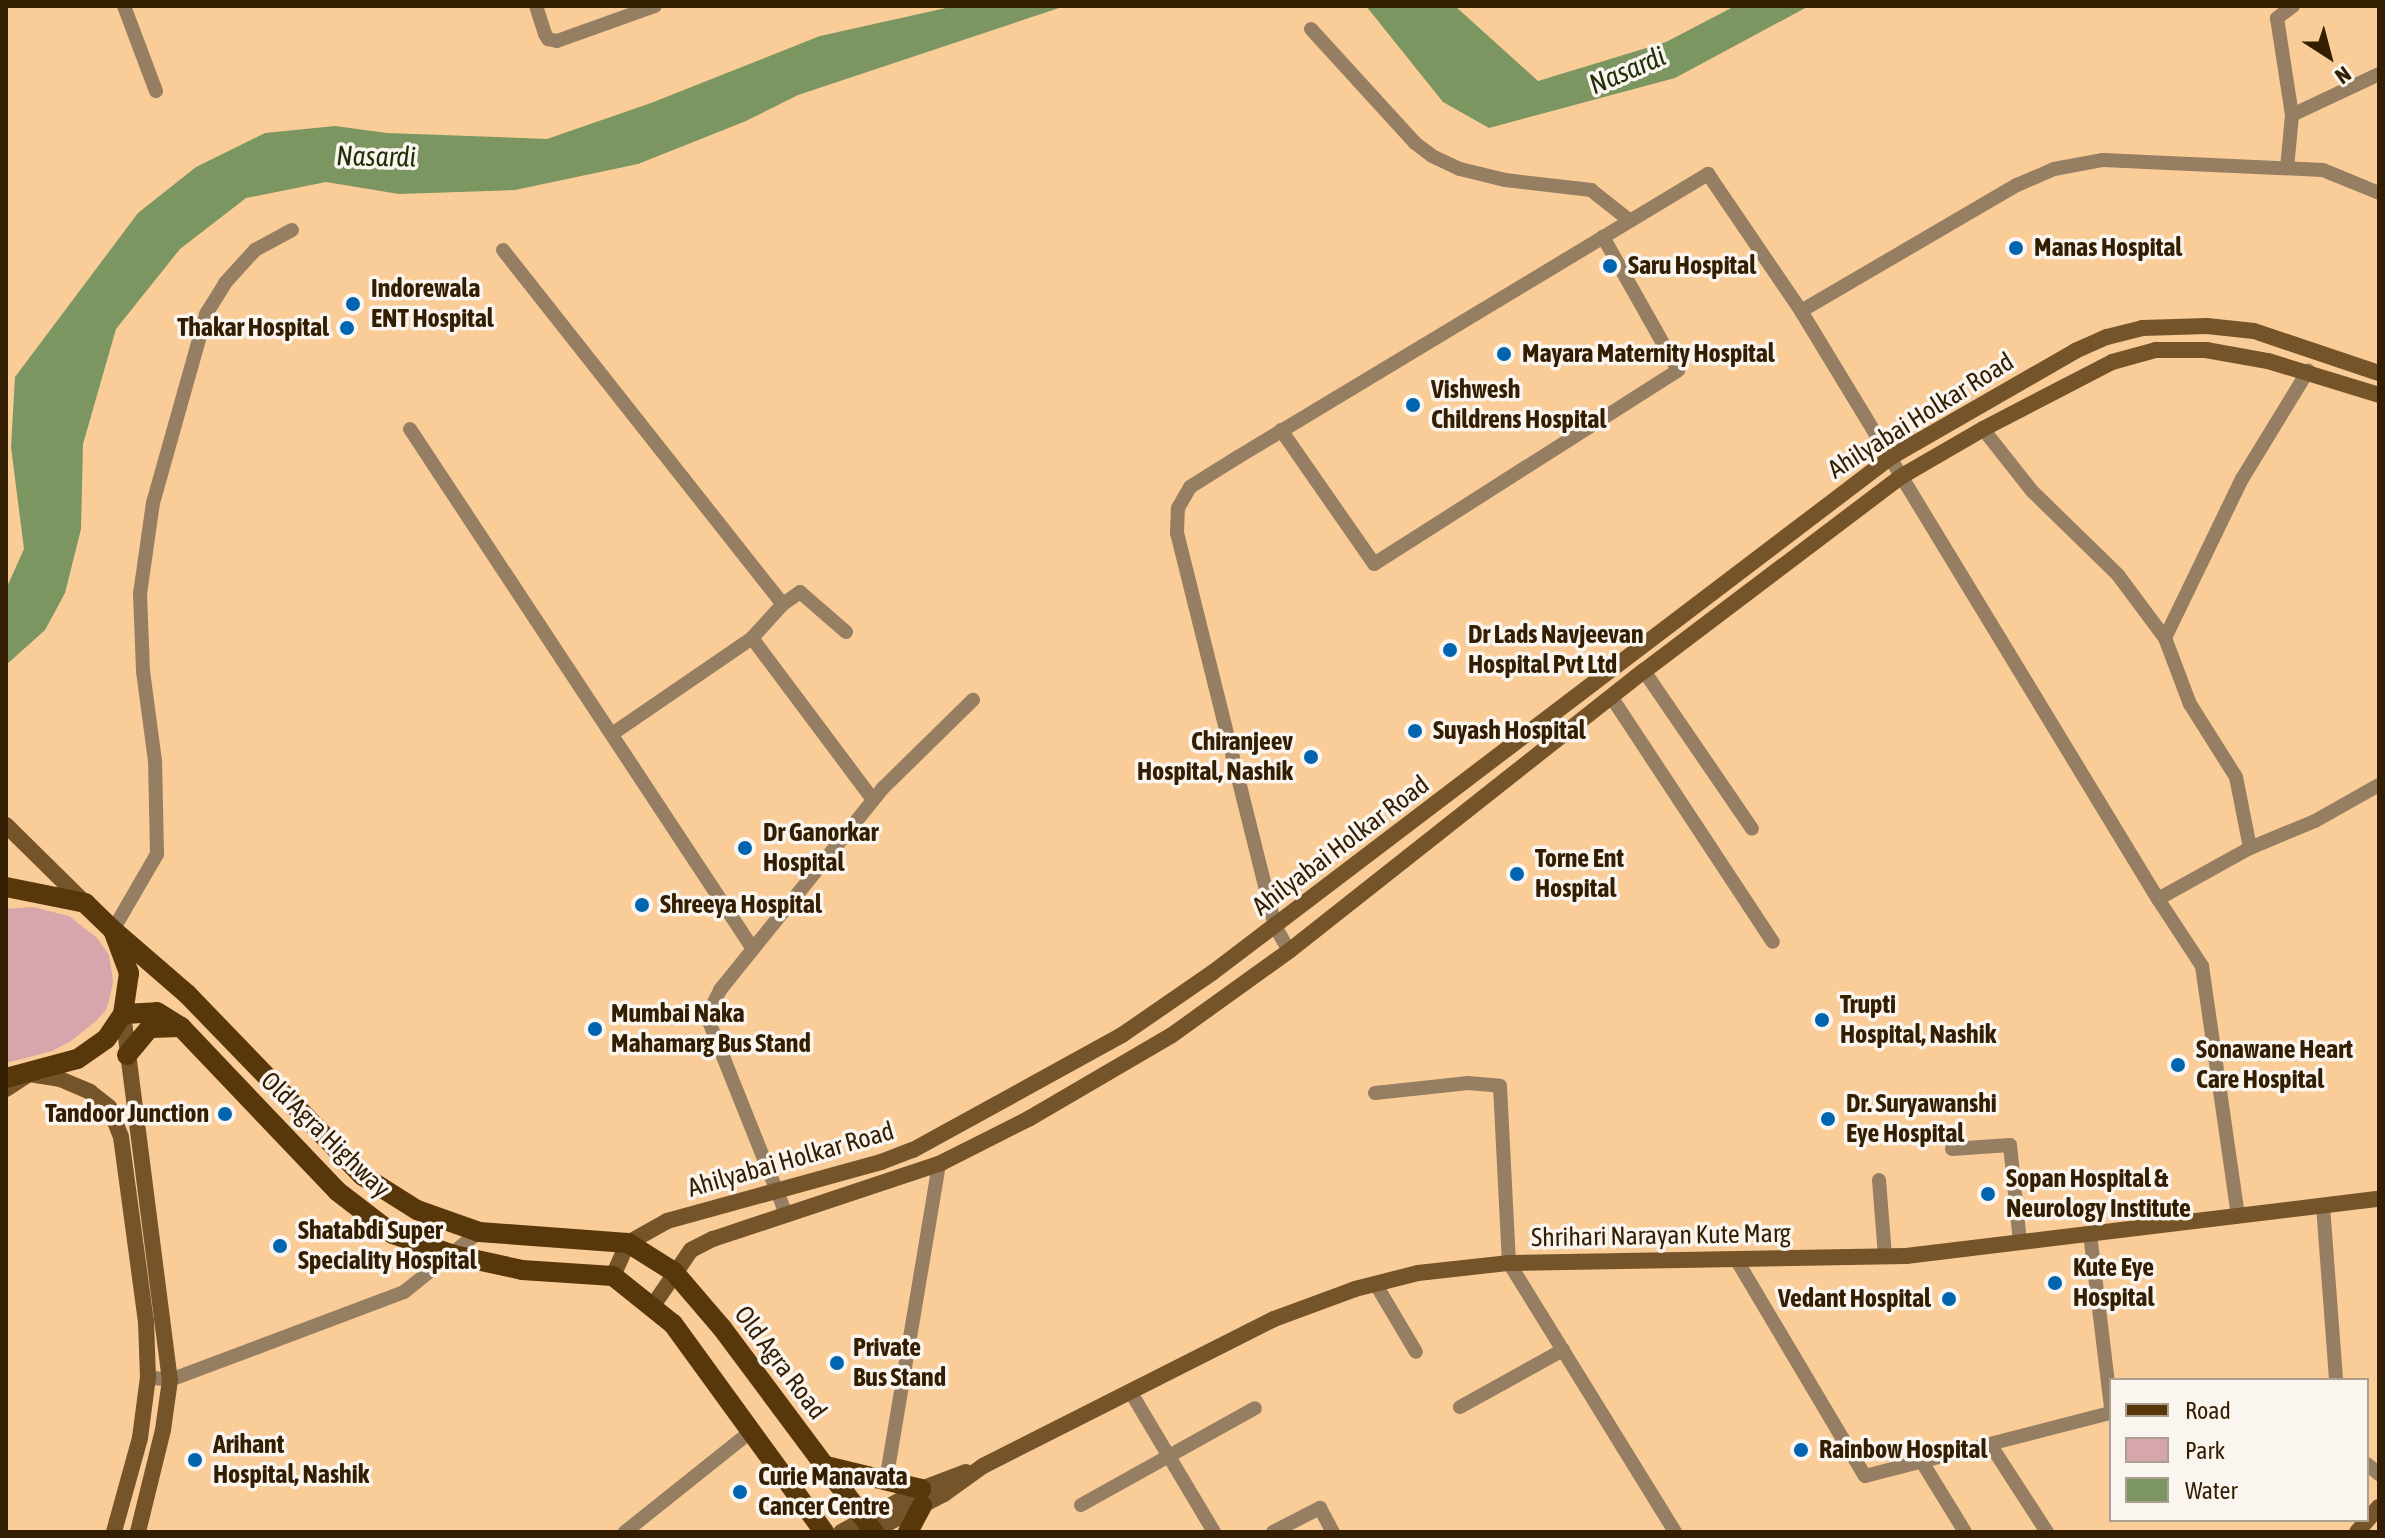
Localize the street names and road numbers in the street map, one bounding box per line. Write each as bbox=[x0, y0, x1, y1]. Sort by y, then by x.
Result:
street label: Ahilyabai Holkar Road bbox=[1822, 346, 2020, 486]
street label: Ahilyabai Holkar Road bbox=[1247, 769, 1435, 923]
street label: Old Agra Highway bbox=[254, 1066, 396, 1204]
street label: Ahilyabai Holkar Road bbox=[684, 1116, 898, 1204]
street label: Shrihari Narayan Kute Marg bbox=[1531, 1218, 1791, 1254]
street label: Old Agra Road bbox=[727, 1300, 833, 1426]

